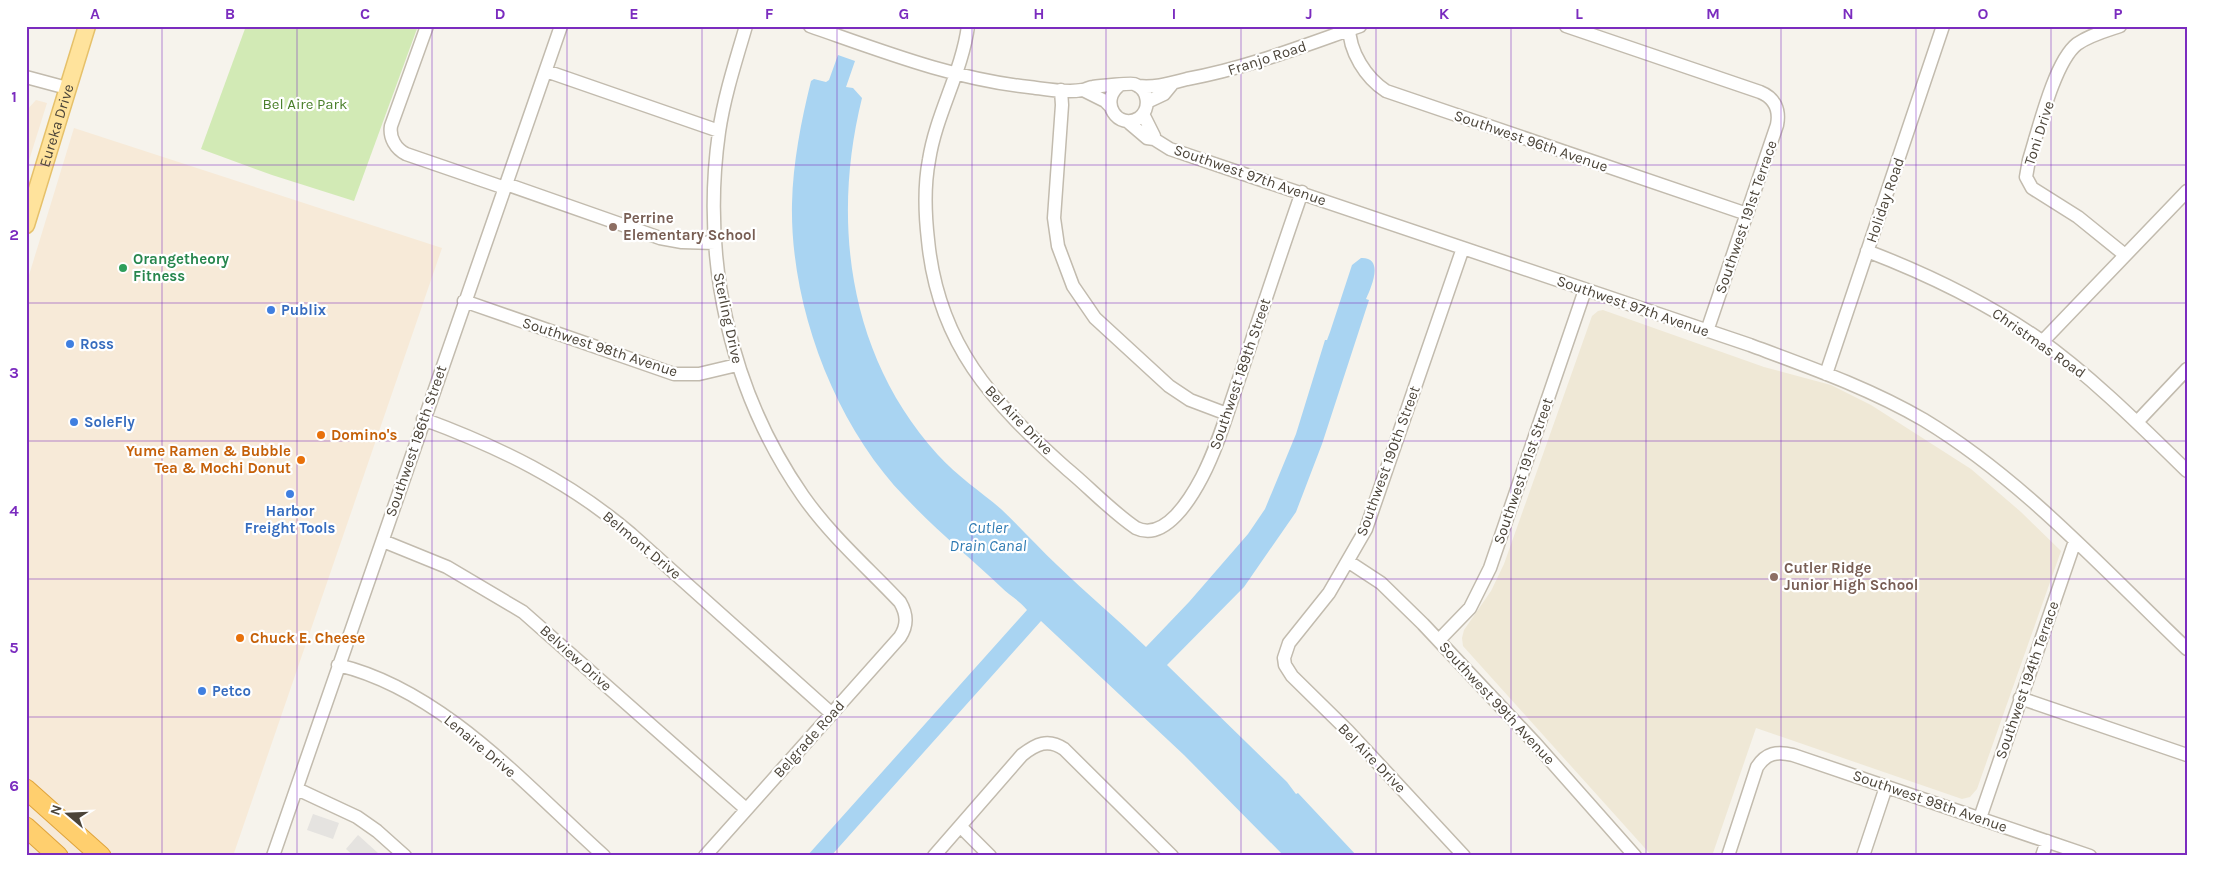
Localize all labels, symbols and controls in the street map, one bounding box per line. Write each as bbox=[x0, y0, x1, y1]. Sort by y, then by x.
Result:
text: A bbox=[90, 4, 100, 23]
text: B bbox=[225, 4, 235, 23]
text: C bbox=[360, 4, 370, 23]
text: D bbox=[495, 4, 506, 23]
text: E bbox=[629, 4, 639, 23]
text: F bbox=[765, 4, 774, 23]
text: G bbox=[899, 4, 909, 23]
text: H bbox=[1033, 4, 1045, 23]
text: I bbox=[1172, 4, 1176, 23]
text: J bbox=[1305, 4, 1313, 23]
text: K bbox=[1439, 4, 1450, 23]
text: L bbox=[1575, 4, 1583, 23]
text: M bbox=[1706, 4, 1720, 23]
text: N bbox=[1842, 4, 1854, 23]
text: O bbox=[1978, 4, 1989, 23]
text: P bbox=[2113, 4, 2123, 23]
street label: Franjo Road bbox=[1225, 37, 1309, 79]
street label: Eureka Drive bbox=[35, 82, 78, 169]
text: 1 bbox=[11, 87, 17, 106]
park label: Bel Aire Park bbox=[263, 95, 348, 113]
street label: Toni Drive bbox=[2020, 99, 2058, 167]
street label: Southwest 96th Avenue bbox=[1452, 106, 1610, 176]
street label: Southwest 191st Terrace bbox=[1711, 138, 1781, 296]
street label: Southwest 97th Avenue bbox=[1171, 140, 1329, 210]
street label: Holiday Road bbox=[1862, 155, 1908, 245]
place label: Perrine Elementary School bbox=[623, 209, 756, 244]
marker: Perrine Elementary School bbox=[607, 221, 619, 233]
text: 2 bbox=[9, 225, 19, 244]
place label: Orangetheory Fitness bbox=[133, 250, 230, 285]
marker: Orangetheory Fitness bbox=[117, 262, 129, 274]
street label: Sterling Drive bbox=[710, 271, 746, 365]
street label: Southwest 97th Avenue bbox=[1554, 271, 1712, 341]
street label: Southwest 189th Street bbox=[1206, 296, 1275, 452]
place label: Publix bbox=[281, 301, 327, 319]
marker: Publix bbox=[265, 304, 277, 316]
street label: Christmas Road bbox=[1989, 304, 2089, 382]
street label: Southwest 98th Avenue bbox=[520, 313, 680, 381]
place label: Ross bbox=[80, 335, 114, 353]
marker: Ross bbox=[64, 338, 76, 350]
text: 3 bbox=[9, 363, 19, 382]
street label: Southwest 186th Street bbox=[382, 363, 450, 519]
street label: Bel Aire Drive bbox=[981, 382, 1057, 458]
street label: Southwest 190th Street bbox=[1352, 383, 1424, 539]
street label: Southwest 191st Street bbox=[1489, 395, 1557, 547]
place label: SoleFly bbox=[84, 413, 135, 431]
marker: SoleFly bbox=[68, 416, 80, 428]
place label: Domino's bbox=[331, 426, 397, 444]
marker: Domino's bbox=[315, 429, 327, 441]
place label: Yume Ramen & Bubble Tea & Mochi Donut bbox=[126, 442, 291, 477]
marker: Yume Ramen & Bubble Tea & Mochi Donut bbox=[295, 454, 307, 466]
marker: Harbor Freight Tools bbox=[284, 488, 296, 500]
text: 4 bbox=[9, 501, 19, 520]
place label: Harbor Freight Tools bbox=[245, 502, 335, 537]
street label: Belmont Drive bbox=[599, 507, 685, 583]
water label: Cutler Drain Canal bbox=[949, 518, 1027, 555]
place label: Cutler Ridge Junior High School bbox=[1784, 559, 1918, 594]
marker: Cutler Ridge Junior High School bbox=[1768, 571, 1780, 583]
street label: Southwest 194th Terrace bbox=[1992, 599, 2062, 761]
street label: Belview Drive bbox=[536, 621, 616, 695]
place label: Chuck E. Cheese bbox=[250, 629, 365, 647]
marker: Chuck E. Cheese bbox=[234, 632, 246, 644]
text: 5 bbox=[9, 638, 19, 657]
street label: Southwest 99th Avenue bbox=[1435, 638, 1559, 768]
place label: Petco bbox=[212, 682, 251, 700]
marker: Petco bbox=[196, 685, 208, 697]
street label: Belgrade Road bbox=[770, 697, 848, 781]
street label: Lenaire Drive bbox=[440, 711, 520, 781]
street label: Bel Aire Drive bbox=[1334, 720, 1410, 796]
street label: Southwest 98th Avenue bbox=[1850, 766, 2010, 836]
text: 6 bbox=[9, 776, 19, 795]
north arrow bbox=[42, 790, 92, 840]
text: N bbox=[47, 802, 66, 817]

